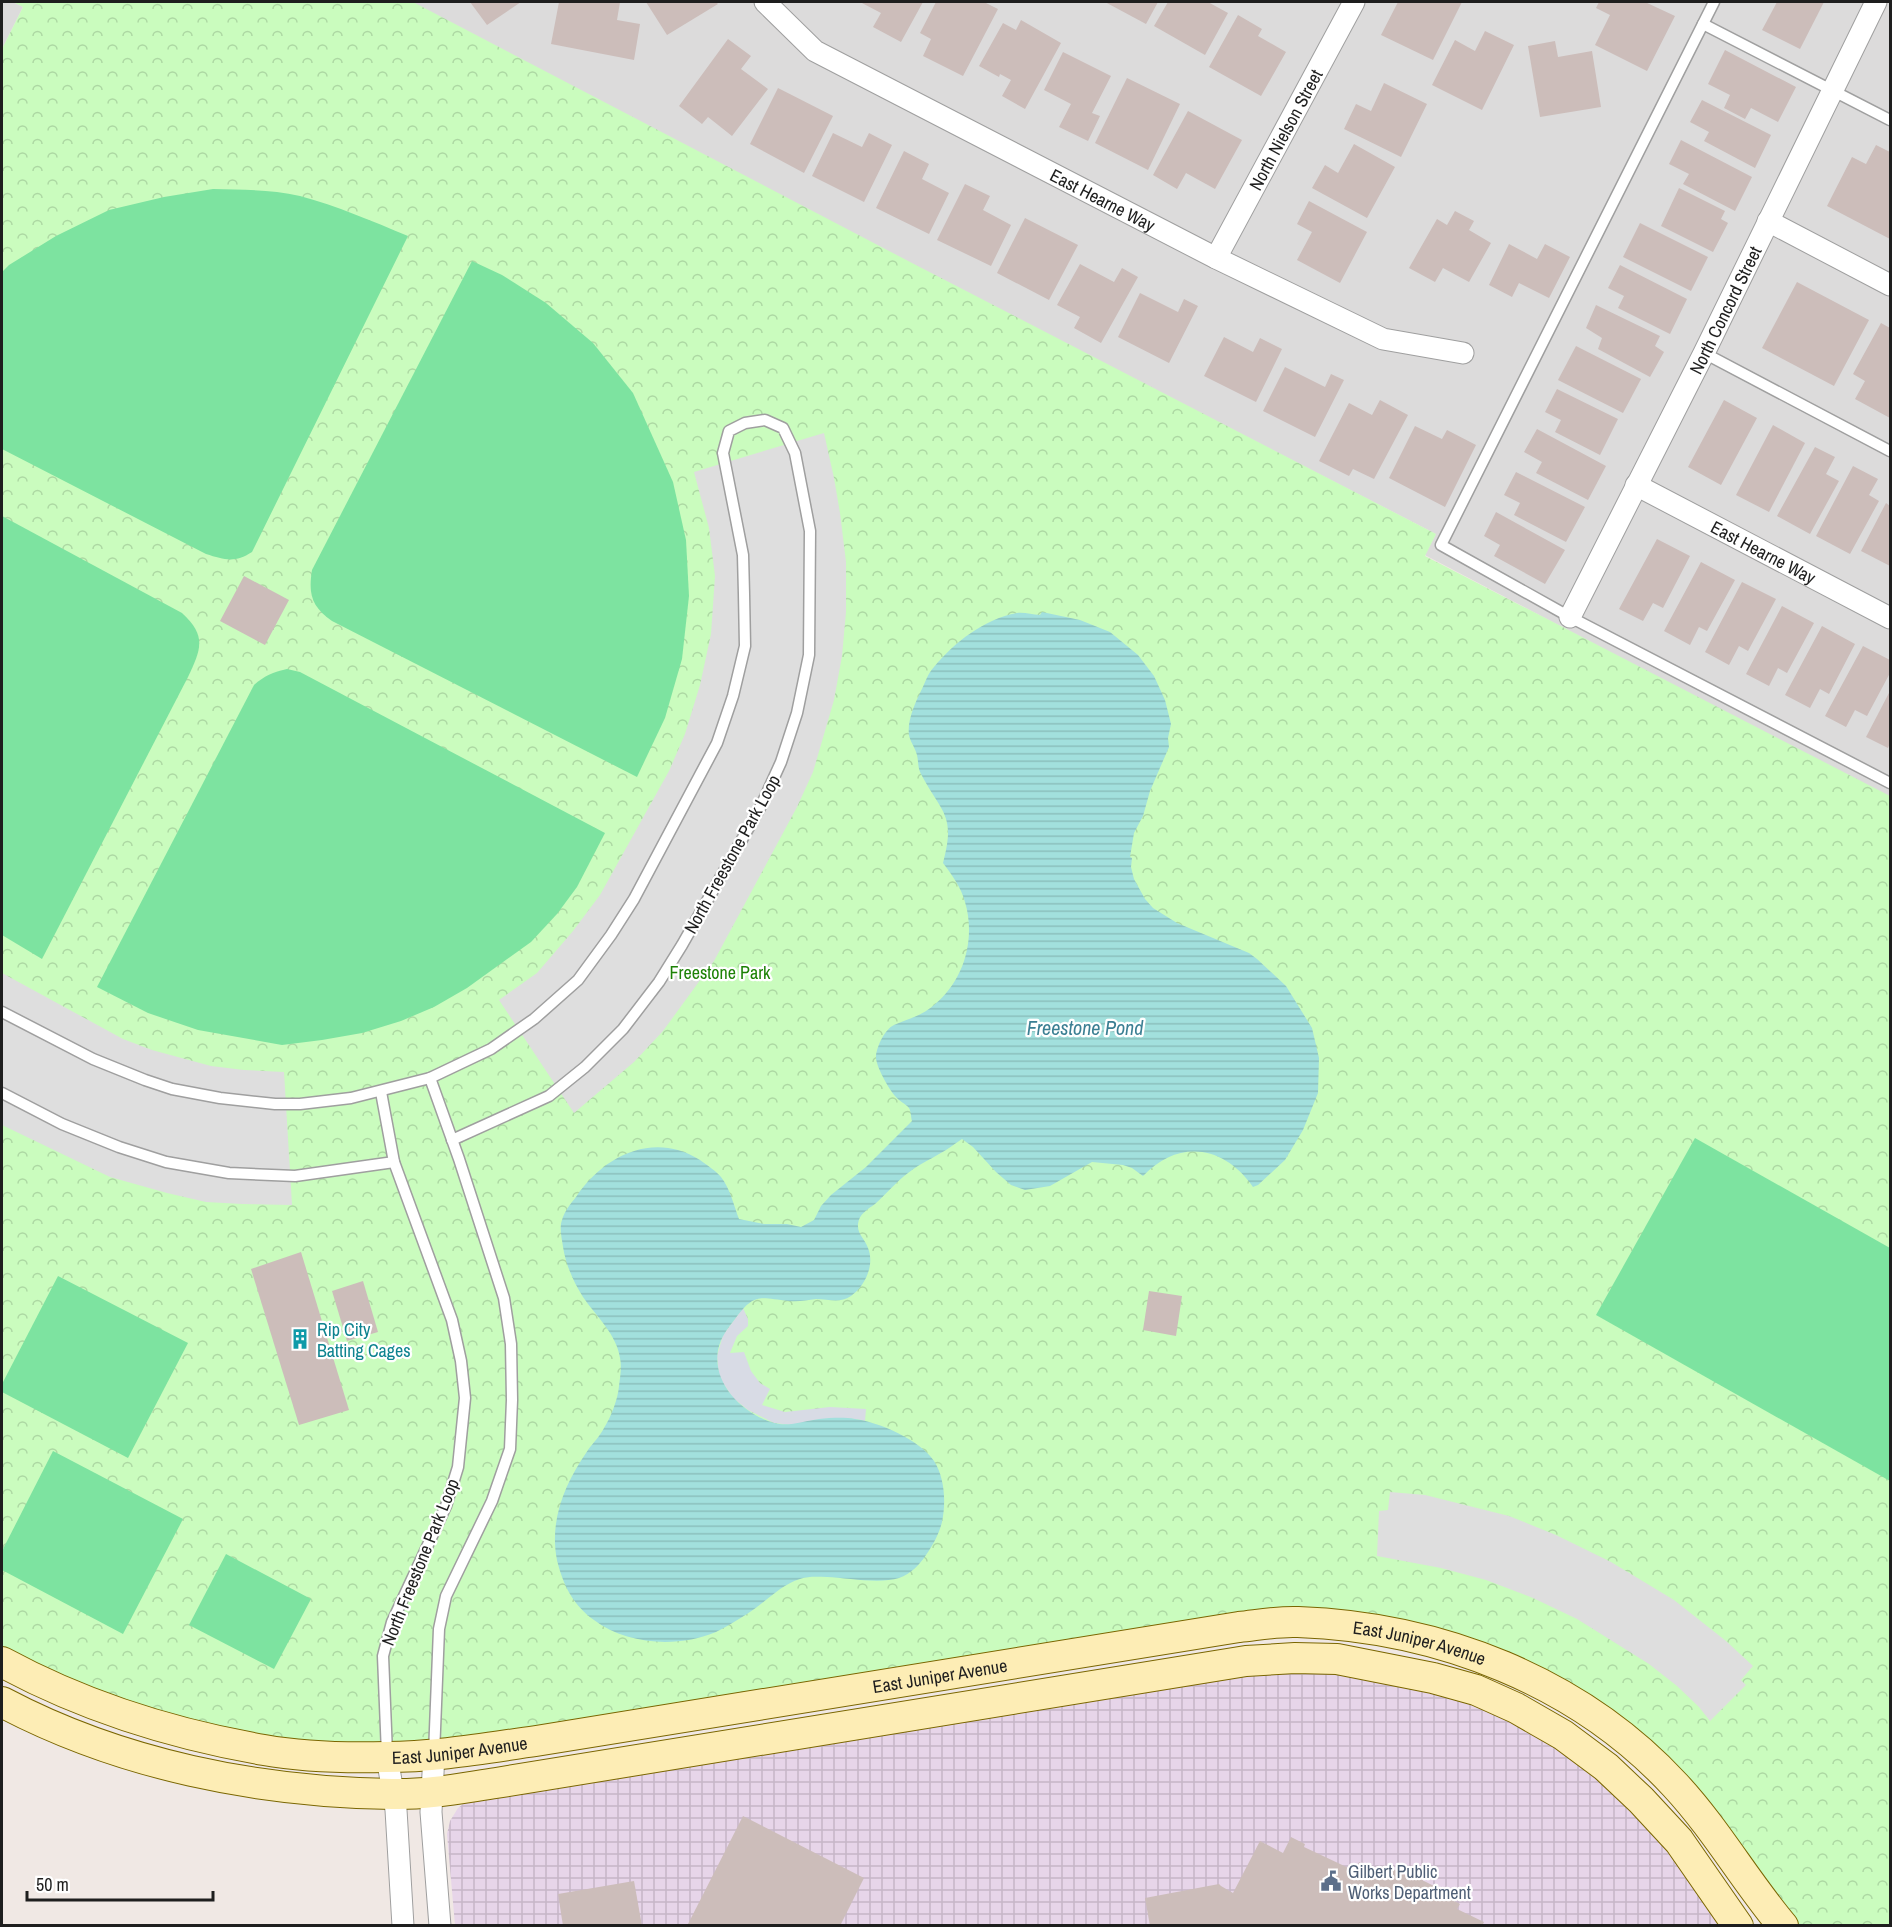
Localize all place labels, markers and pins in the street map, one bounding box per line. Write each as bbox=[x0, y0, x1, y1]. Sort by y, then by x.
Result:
place label: Rip City Batting Cages bbox=[317, 1317, 411, 1363]
building icon: Rip City Batting Cages bbox=[288, 1327, 312, 1351]
place label: Gilbert Public Works Department bbox=[1348, 1859, 1471, 1905]
public building icon: Gilbert Public Works Department bbox=[1319, 1869, 1343, 1893]

